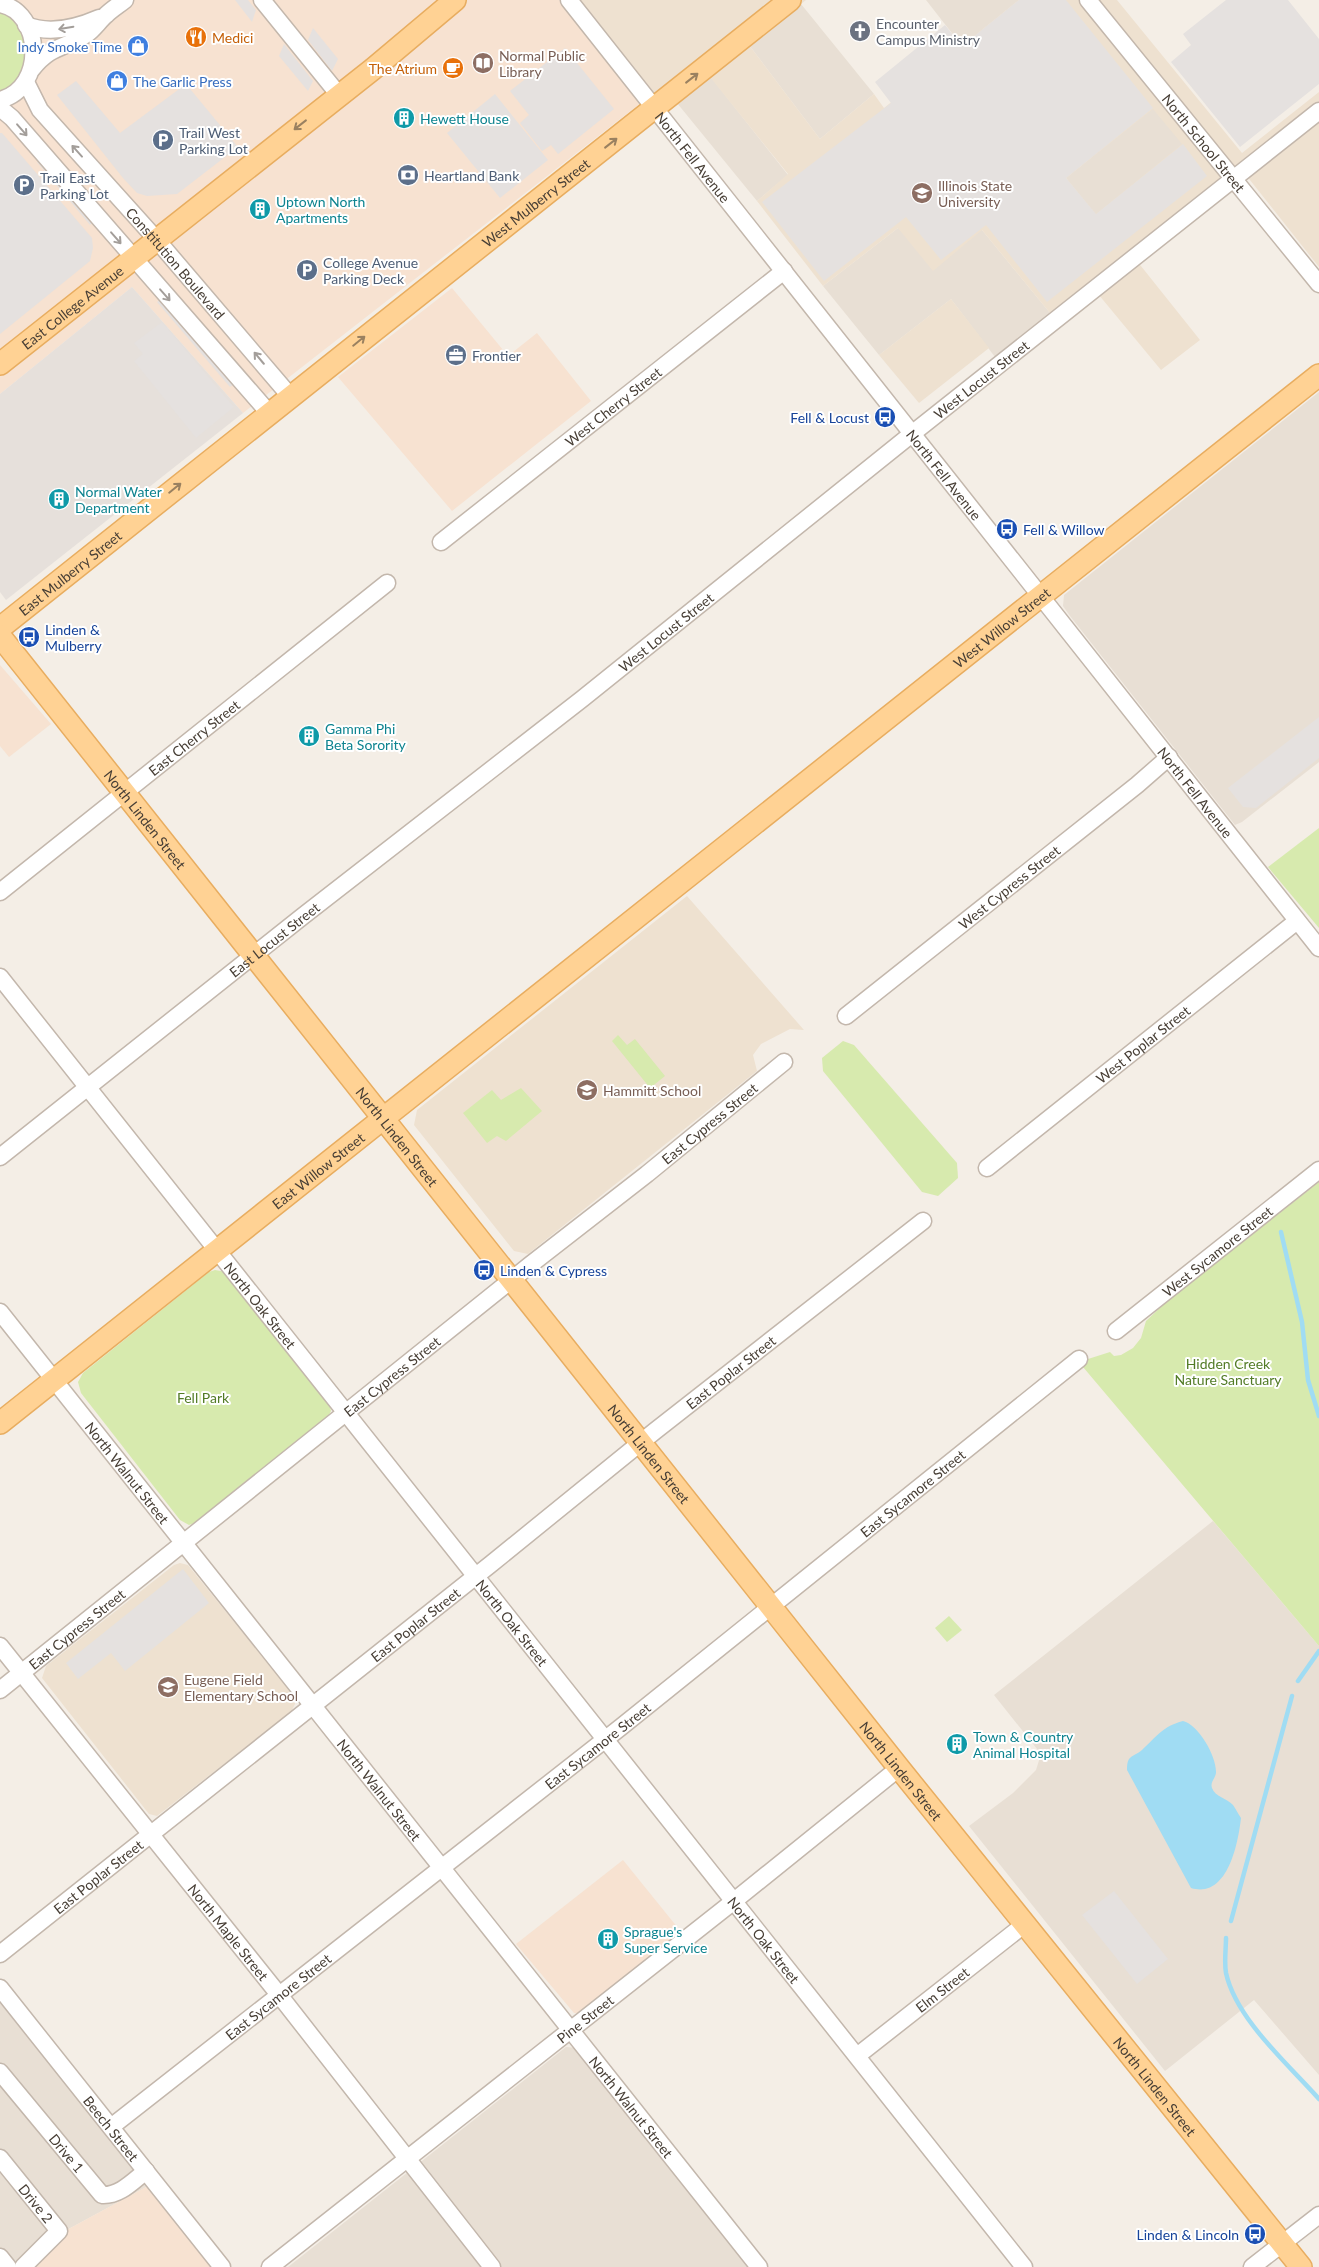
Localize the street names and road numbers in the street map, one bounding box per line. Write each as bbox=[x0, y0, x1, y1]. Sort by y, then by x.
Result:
street label: North School Street bbox=[1159, 90, 1249, 195]
street label: North Fell Avenue bbox=[652, 108, 734, 206]
street label: West Mulberry Street bbox=[478, 154, 593, 250]
street label: Constitution Boulevard bbox=[123, 204, 229, 322]
street label: East College Avenue bbox=[18, 262, 126, 352]
street label: West Locust Street bbox=[930, 336, 1032, 422]
street label: West Cherry Street bbox=[561, 363, 664, 449]
street label: North Fell Avenue bbox=[903, 426, 985, 523]
street label: East Mulberry Street bbox=[15, 527, 124, 619]
street label: West Willow Street bbox=[949, 584, 1053, 671]
street label: West Locust Street bbox=[615, 589, 716, 675]
street label: East Cherry Street bbox=[145, 696, 243, 779]
street label: North Fell Avenue bbox=[1155, 743, 1237, 841]
street label: North Linden Street bbox=[101, 766, 190, 872]
street label: West Cypress Street bbox=[955, 841, 1063, 932]
street label: East Locust Street bbox=[225, 898, 322, 980]
street label: West Poplar Street bbox=[1092, 1001, 1193, 1087]
street label: East Cypress Street bbox=[658, 1079, 761, 1167]
street label: North Linden Street bbox=[353, 1083, 442, 1189]
street label: East Willow Street bbox=[268, 1129, 367, 1212]
street label: West Sycamore Street bbox=[1159, 1202, 1276, 1300]
street label: North Oak Street bbox=[221, 1259, 300, 1352]
street label: East Cypress Street bbox=[340, 1332, 443, 1420]
street label: East Poplar Street bbox=[682, 1332, 779, 1412]
street label: North Linden Street bbox=[605, 1401, 694, 1507]
street label: North Walnut Street bbox=[82, 1418, 173, 1527]
street label: East Sycamore Street bbox=[857, 1446, 968, 1540]
street label: North Oak Street bbox=[473, 1576, 552, 1669]
street label: East Poplar Street bbox=[367, 1584, 463, 1665]
street label: East Cypress Street bbox=[25, 1585, 128, 1672]
street label: East Sycamore Street bbox=[541, 1699, 653, 1792]
street label: North Linden Street bbox=[857, 1718, 946, 1823]
street label: North Walnut Street bbox=[334, 1735, 425, 1844]
street label: East Poplar Street bbox=[50, 1836, 146, 1917]
street label: North Maple Street bbox=[185, 1880, 272, 1984]
street label: North Oak Street bbox=[725, 1893, 804, 1986]
street label: East Sycamore Street bbox=[222, 1949, 334, 2043]
street label: Elm Street bbox=[912, 1963, 972, 2016]
street label: Pine Street bbox=[553, 1991, 617, 2046]
street label: North Linden Street bbox=[1110, 2033, 1200, 2139]
street label: North Walnut Street bbox=[586, 2052, 677, 2161]
street label: Beech Street bbox=[80, 2092, 143, 2164]
street label: Drive 1 bbox=[46, 2130, 88, 2176]
street label: Drive 2 bbox=[16, 2180, 57, 2226]

